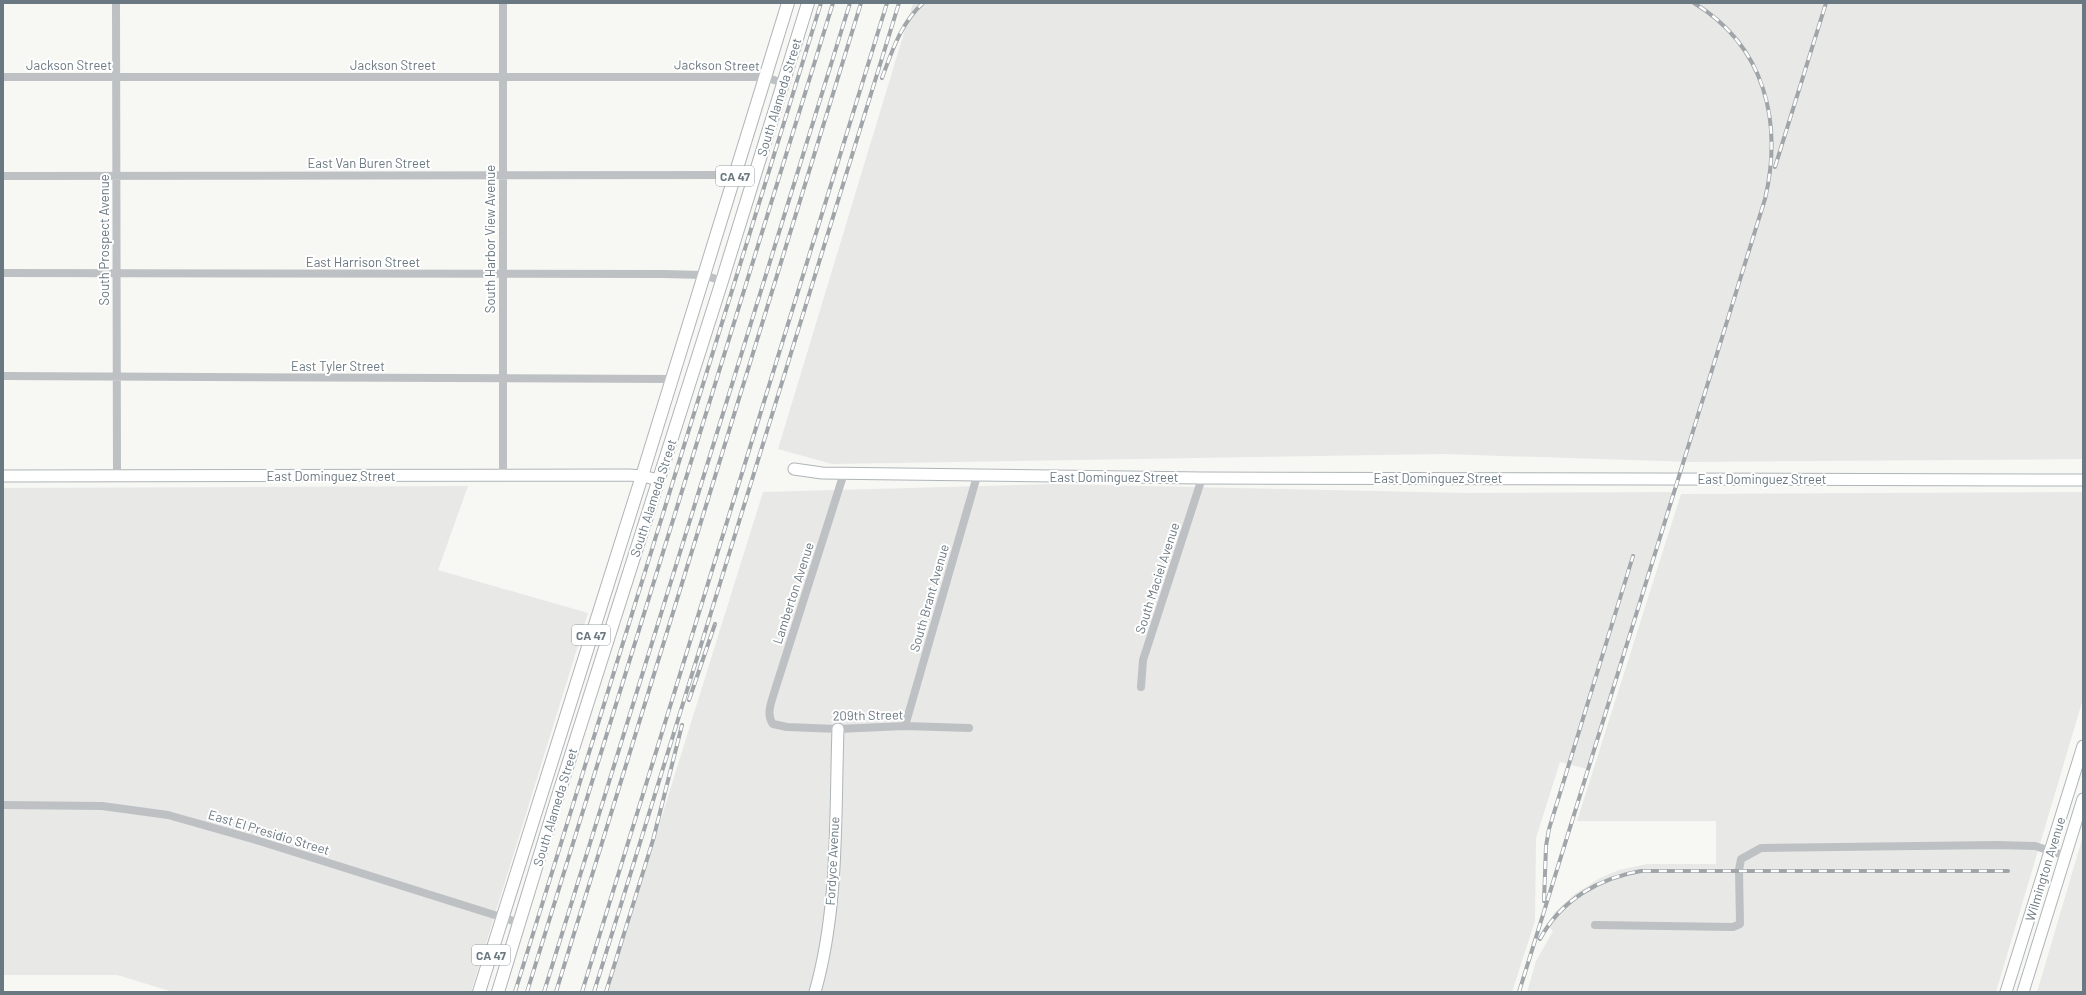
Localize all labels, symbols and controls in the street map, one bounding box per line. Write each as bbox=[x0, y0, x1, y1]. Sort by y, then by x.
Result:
street label: South Alameda Street bbox=[753, 36, 805, 158]
street label: Jackson Street bbox=[674, 56, 760, 74]
street label: Jackson Street bbox=[26, 57, 112, 73]
street label: Jackson Street bbox=[350, 57, 436, 73]
street label: East Van Buren Street bbox=[308, 155, 431, 171]
street label: South Harbor View Avenue bbox=[482, 165, 498, 313]
road number: CA 47 bbox=[716, 166, 754, 186]
street label: South Prospect Avenue bbox=[96, 174, 112, 306]
street label: East Harrison Street bbox=[306, 254, 420, 270]
street label: East Tyler Street bbox=[291, 358, 385, 374]
street label: South Alameda Street bbox=[626, 437, 680, 559]
street label: East Dominguez Street bbox=[267, 468, 396, 484]
street label: East Dominguez Street bbox=[1050, 469, 1179, 485]
street label: East Dominguez Street bbox=[1374, 470, 1503, 486]
street label: East Dominguez Street bbox=[1698, 471, 1827, 487]
street label: South Maciel Avenue bbox=[1131, 520, 1183, 636]
street label: Lamberton Avenue bbox=[769, 540, 817, 646]
street label: South Brant Avenue bbox=[906, 542, 952, 654]
road number: CA 47 bbox=[572, 625, 610, 645]
street label: 209th Street bbox=[832, 706, 904, 724]
street label: South Alameda Street bbox=[529, 746, 581, 868]
street label: East El Presidio Street bbox=[206, 806, 332, 858]
street label: Wilmington Avenue bbox=[2022, 815, 2069, 923]
street label: Fordyce Avenue bbox=[822, 816, 842, 906]
road number: CA 47 bbox=[472, 945, 510, 965]

